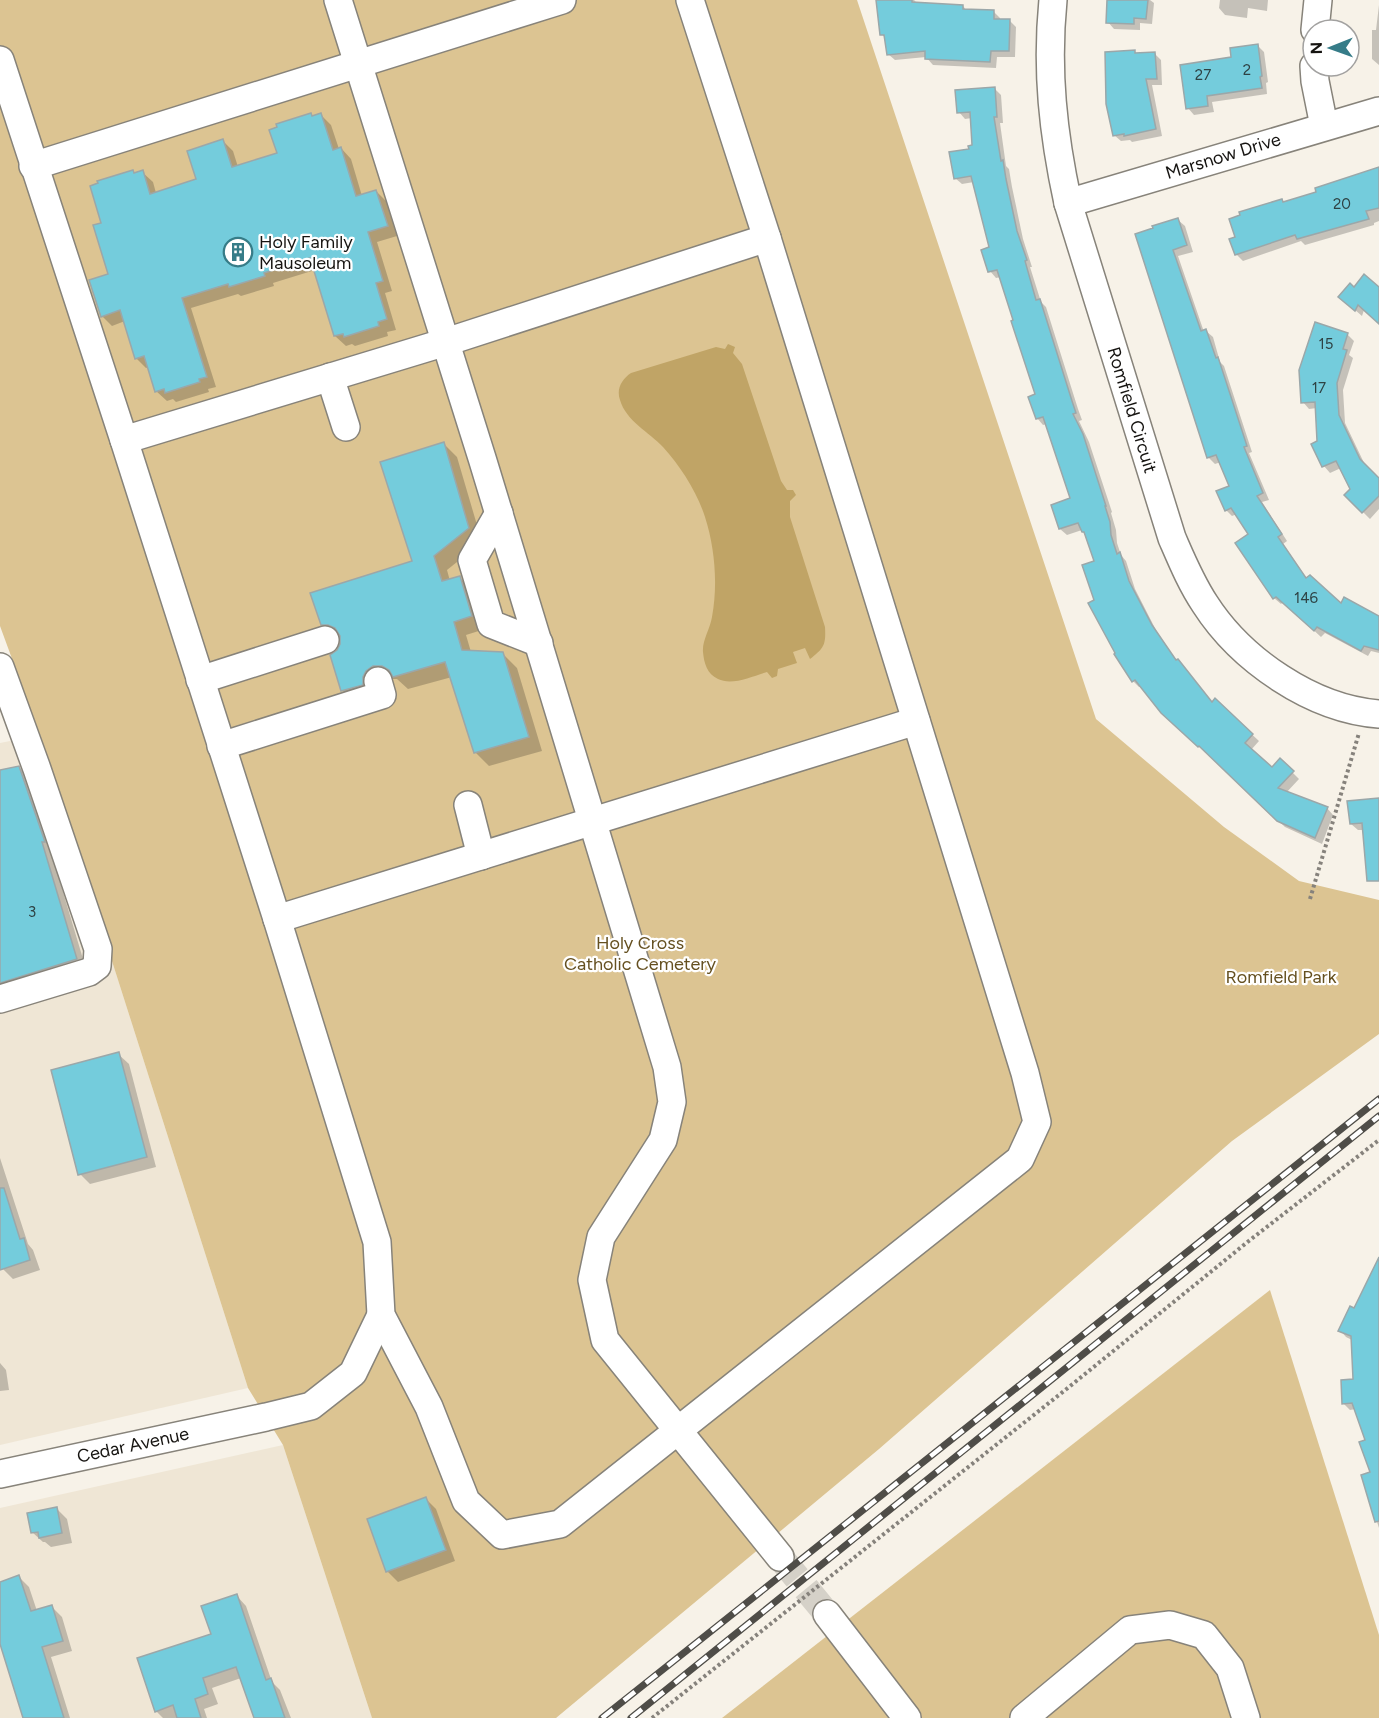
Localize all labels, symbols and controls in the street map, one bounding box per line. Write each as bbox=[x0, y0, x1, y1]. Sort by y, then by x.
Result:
north arrow bbox=[1301, 18, 1361, 78]
text: N bbox=[1307, 42, 1326, 55]
house number: 2 bbox=[1243, 61, 1251, 79]
house number: 27 bbox=[1195, 66, 1211, 84]
street label: Marsnow Drive bbox=[1163, 128, 1283, 184]
house number: 20 bbox=[1333, 195, 1351, 213]
place label: Holy Family Mausoleum bbox=[259, 231, 353, 274]
building icon: Holy Family Mausoleum bbox=[222, 236, 254, 268]
house number: 15 bbox=[1319, 335, 1333, 353]
street label: Romfield Circuit bbox=[1102, 344, 1162, 476]
house number: 17 bbox=[1312, 379, 1326, 397]
house number: 146 bbox=[1294, 589, 1319, 607]
house number: 3 bbox=[28, 903, 36, 921]
park label: Holy Cross Catholic Cemetery bbox=[564, 932, 716, 975]
park label: Romfield Park bbox=[1226, 966, 1337, 988]
street label: Cedar Avenue bbox=[75, 1422, 191, 1468]

